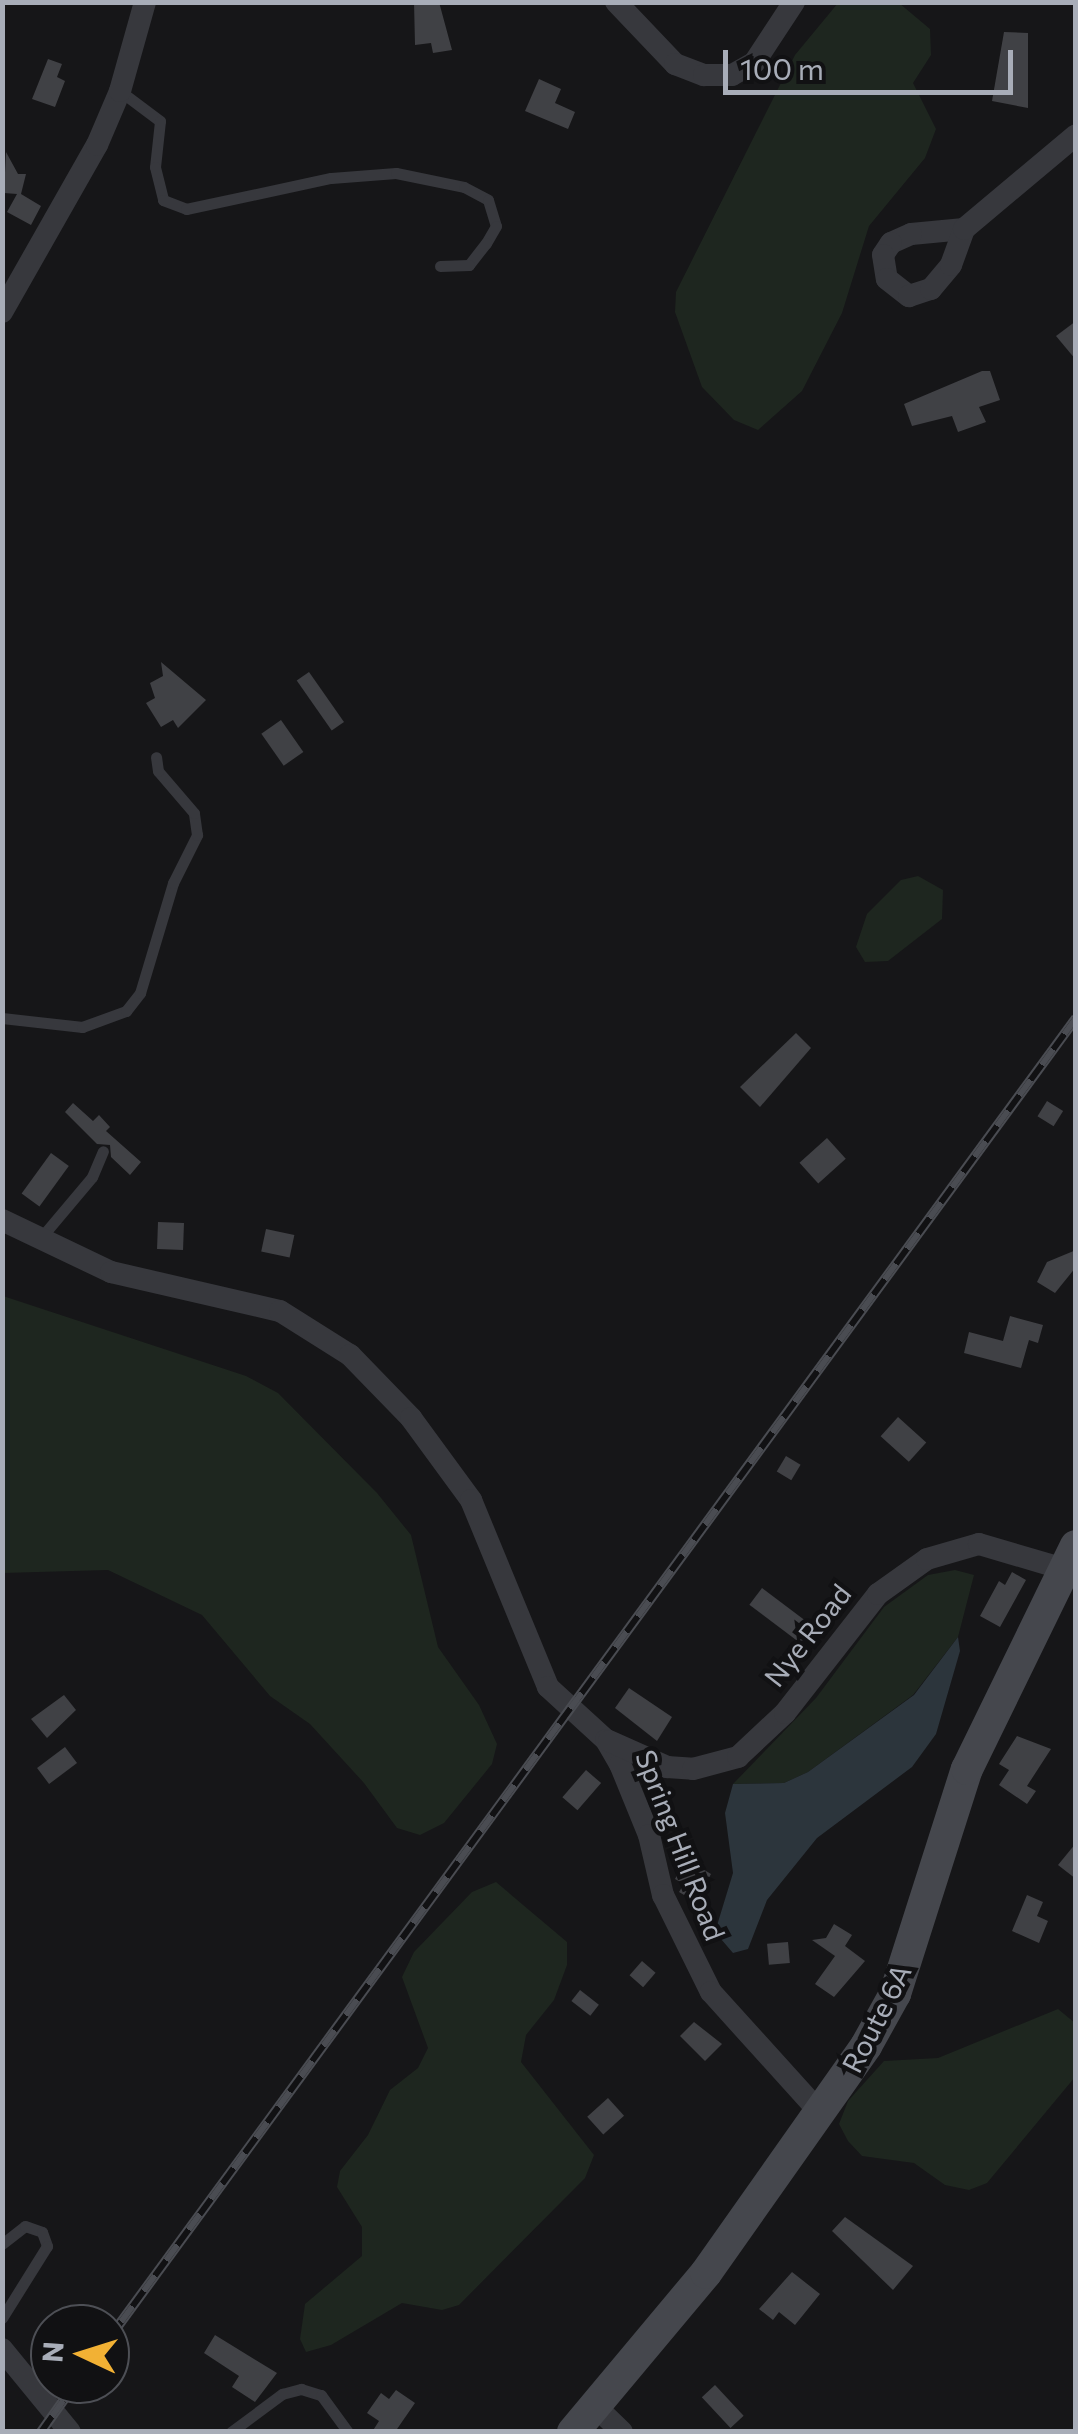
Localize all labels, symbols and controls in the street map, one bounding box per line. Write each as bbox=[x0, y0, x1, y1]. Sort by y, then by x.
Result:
scale bar bbox=[728, 30, 1018, 92]
text: 100 m bbox=[740, 49, 824, 86]
street label: Nye Road bbox=[757, 1577, 857, 1693]
street label: Spring Hill Road bbox=[629, 1745, 733, 1945]
street label: Route 6A bbox=[834, 1958, 918, 2078]
north arrow bbox=[30, 2304, 130, 2404]
text: N bbox=[34, 2340, 70, 2364]

